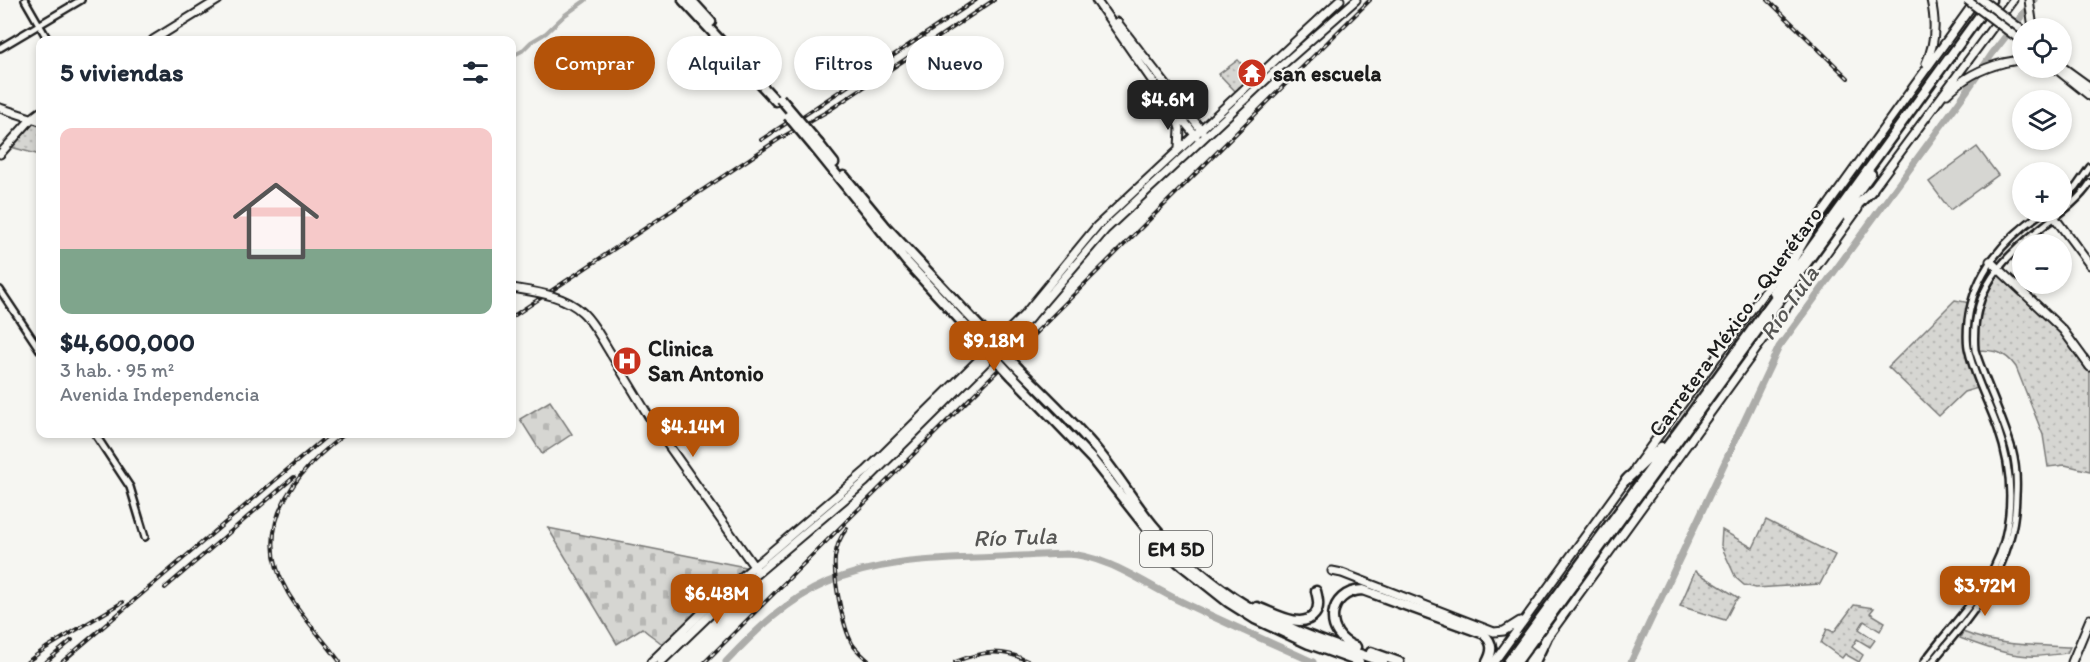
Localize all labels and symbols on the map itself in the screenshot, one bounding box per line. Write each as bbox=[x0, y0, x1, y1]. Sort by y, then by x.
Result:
temple icon: san escuela bbox=[1236, 57, 1268, 89]
place label: san escuela bbox=[1273, 60, 1382, 87]
pin: $4.6M bbox=[1126, 80, 1210, 131]
street label: Carretera México - Querétaro bbox=[1643, 201, 1828, 442]
water label: Río Tula bbox=[1753, 259, 1825, 345]
pin: $9.18M bbox=[945, 321, 1043, 372]
place label: Clinica San Antonio bbox=[648, 335, 764, 387]
hospital icon: Clinica San Antonio bbox=[611, 345, 643, 377]
pin: $4.14M bbox=[644, 407, 742, 458]
water label: Río Tula bbox=[972, 521, 1058, 552]
road number: EM 5D bbox=[1140, 531, 1212, 567]
pin: $3.72M bbox=[1936, 566, 2034, 617]
pin: $6.48M bbox=[668, 574, 766, 625]

